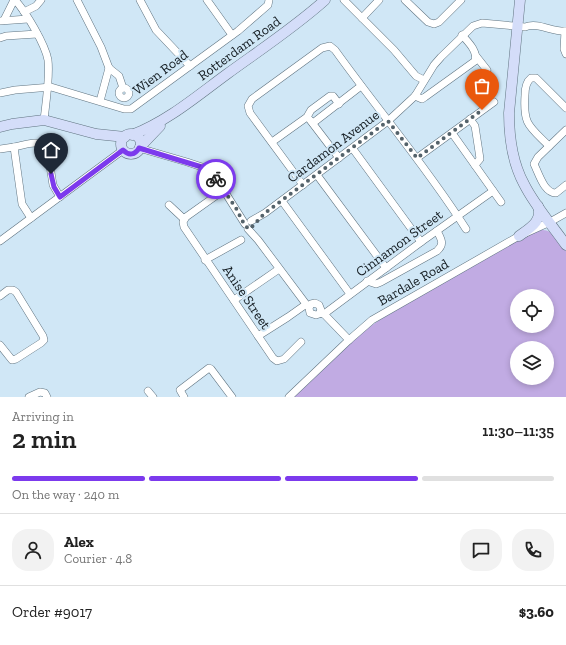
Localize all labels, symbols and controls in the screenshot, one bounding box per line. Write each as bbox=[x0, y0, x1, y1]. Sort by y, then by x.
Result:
street label: Rotterdam Road bbox=[195, 12, 284, 84]
street label: Wien Road bbox=[129, 46, 191, 99]
pin bbox=[465, 69, 499, 110]
icon: bag bbox=[471, 75, 493, 97]
street label: Cardamon Avenue bbox=[284, 106, 383, 186]
pin bbox=[34, 133, 68, 174]
icon: home bbox=[40, 139, 62, 161]
courier bbox=[196, 159, 236, 199]
icon: bike bbox=[205, 168, 227, 190]
street label: Cinnamon Street bbox=[353, 206, 447, 281]
street label: Bardale Road bbox=[375, 255, 452, 310]
street label: Anise Street bbox=[219, 262, 275, 333]
map controls bbox=[510, 289, 554, 385]
button: locate bbox=[510, 289, 554, 333]
button: layers bbox=[510, 341, 554, 385]
text: Arriving in bbox=[12, 409, 74, 424]
text: 11:30–11:35 bbox=[482, 422, 554, 440]
text: 2 min bbox=[12, 423, 76, 455]
text: On the way · 240 m bbox=[12, 487, 119, 502]
button: person bbox=[12, 529, 54, 571]
button: chat bbox=[460, 529, 502, 571]
button: phone bbox=[512, 529, 554, 571]
text: Alex bbox=[64, 533, 94, 551]
text: Courier · 4.8 bbox=[64, 551, 132, 566]
text: Order #9017 bbox=[12, 603, 92, 621]
text: $3.60 bbox=[519, 603, 554, 621]

